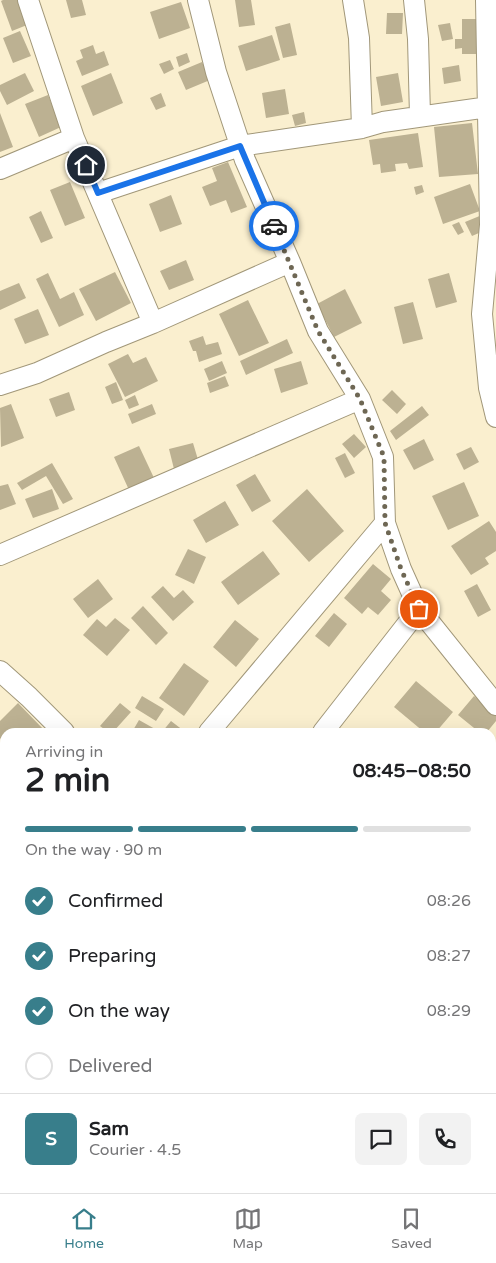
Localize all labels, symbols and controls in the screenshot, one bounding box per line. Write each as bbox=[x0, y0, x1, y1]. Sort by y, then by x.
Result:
pin bbox=[65, 144, 107, 186]
icon: home bbox=[72, 151, 100, 179]
courier bbox=[249, 201, 299, 251]
icon: car bbox=[260, 212, 288, 240]
pin bbox=[398, 588, 440, 630]
icon: bag bbox=[405, 595, 433, 623]
text: Arriving in bbox=[25, 742, 103, 762]
text: 08:45–08:50 bbox=[353, 760, 471, 782]
text: 2 min bbox=[25, 762, 110, 800]
text: On the way · 90 m bbox=[25, 840, 162, 860]
icon: check bbox=[25, 887, 53, 915]
text: Confirmed bbox=[68, 890, 163, 912]
text: 08:26 bbox=[427, 891, 471, 911]
icon: check bbox=[25, 942, 53, 970]
text: Preparing bbox=[68, 945, 157, 967]
text: 08:27 bbox=[427, 946, 471, 966]
icon: check bbox=[25, 997, 53, 1025]
text: On the way bbox=[68, 1000, 170, 1022]
text: 08:29 bbox=[427, 1001, 471, 1021]
text: Delivered bbox=[68, 1055, 153, 1077]
button: chat bbox=[355, 1113, 407, 1165]
button: phone bbox=[419, 1113, 471, 1165]
text: Sam bbox=[89, 1118, 129, 1140]
text: S bbox=[45, 1128, 57, 1150]
text: Courier · 4.5 bbox=[89, 1140, 181, 1160]
tab: Home bbox=[64, 1205, 104, 1252]
tab: Map bbox=[232, 1205, 263, 1252]
tab: Saved bbox=[391, 1205, 432, 1252]

